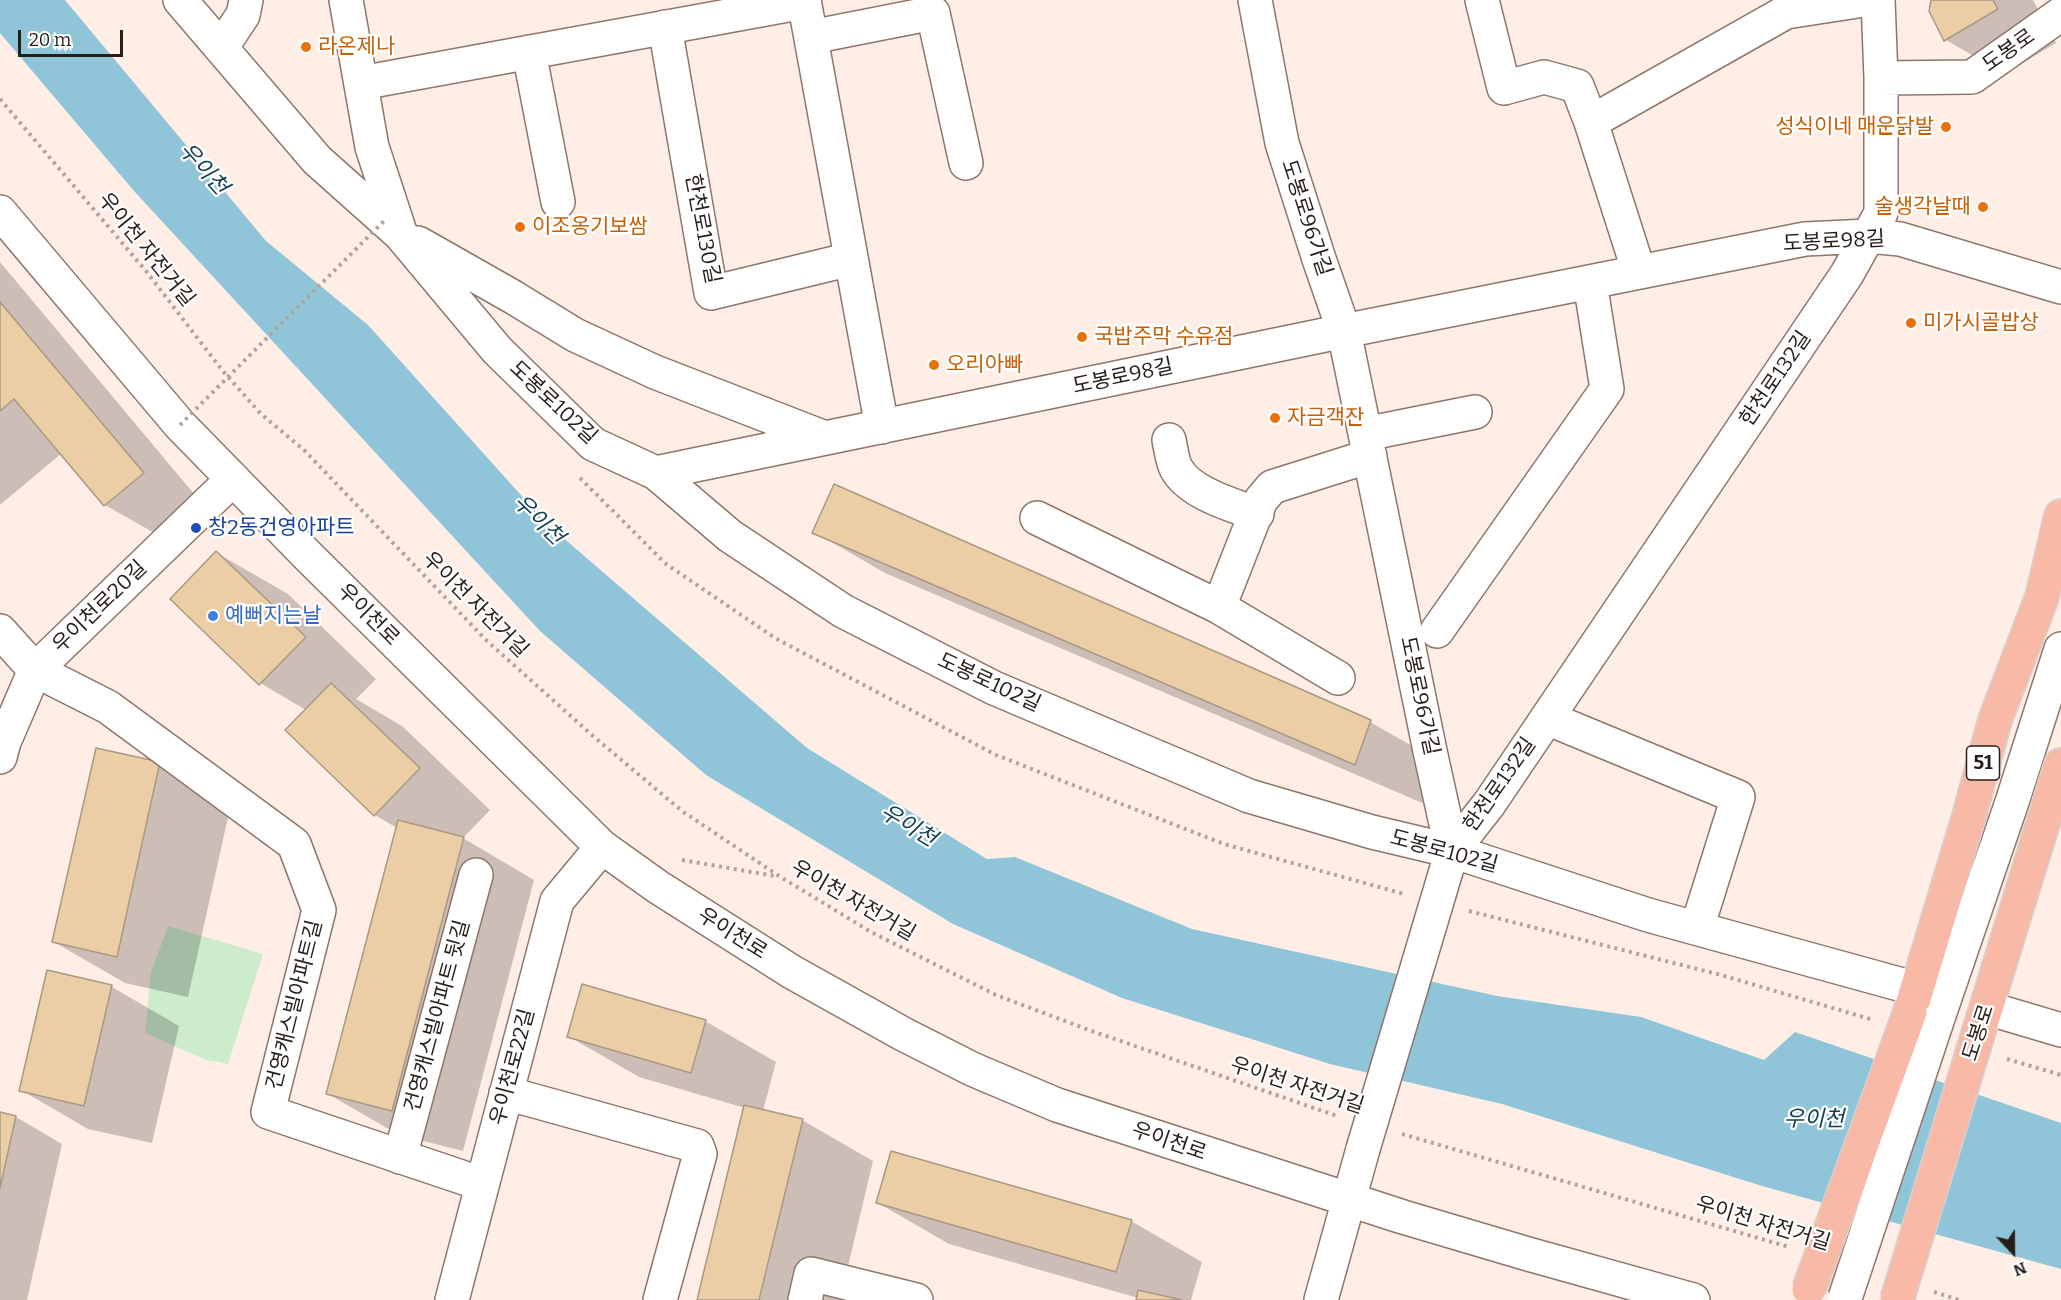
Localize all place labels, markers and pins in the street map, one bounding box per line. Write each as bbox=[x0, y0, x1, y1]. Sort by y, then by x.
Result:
place label: 라온제나 bbox=[318, 34, 395, 60]
marker: 라온제나 bbox=[299, 40, 313, 54]
place label: 성식이네 매운닭발 bbox=[1775, 114, 1934, 140]
marker: 성식이네 매운닭발 bbox=[1939, 120, 1953, 134]
place label: 술생각날때 bbox=[1874, 194, 1971, 220]
marker: 술생각날때 bbox=[1976, 200, 1990, 214]
place label: 이조옹기보쌈 bbox=[532, 214, 648, 240]
marker: 이조옹기보쌈 bbox=[513, 220, 527, 234]
place label: 미가시골밥상 bbox=[1923, 310, 2039, 336]
marker: 미가시골밥상 bbox=[1904, 316, 1918, 330]
place label: 국밥주막 수유점 bbox=[1094, 324, 1233, 350]
marker: 국밥주막 수유점 bbox=[1075, 330, 1089, 344]
place label: 오리아빠 bbox=[946, 352, 1023, 378]
marker: 오리아빠 bbox=[927, 358, 941, 372]
place label: 자금객잔 bbox=[1287, 405, 1364, 431]
marker: 자금객잔 bbox=[1268, 411, 1282, 425]
place label: 창2동건영아파트 bbox=[208, 515, 355, 541]
marker: 창2동건영아파트 bbox=[189, 521, 203, 535]
place label: 예뻐지는날 bbox=[225, 603, 322, 629]
marker: 예뻐지는날 bbox=[206, 609, 220, 623]

